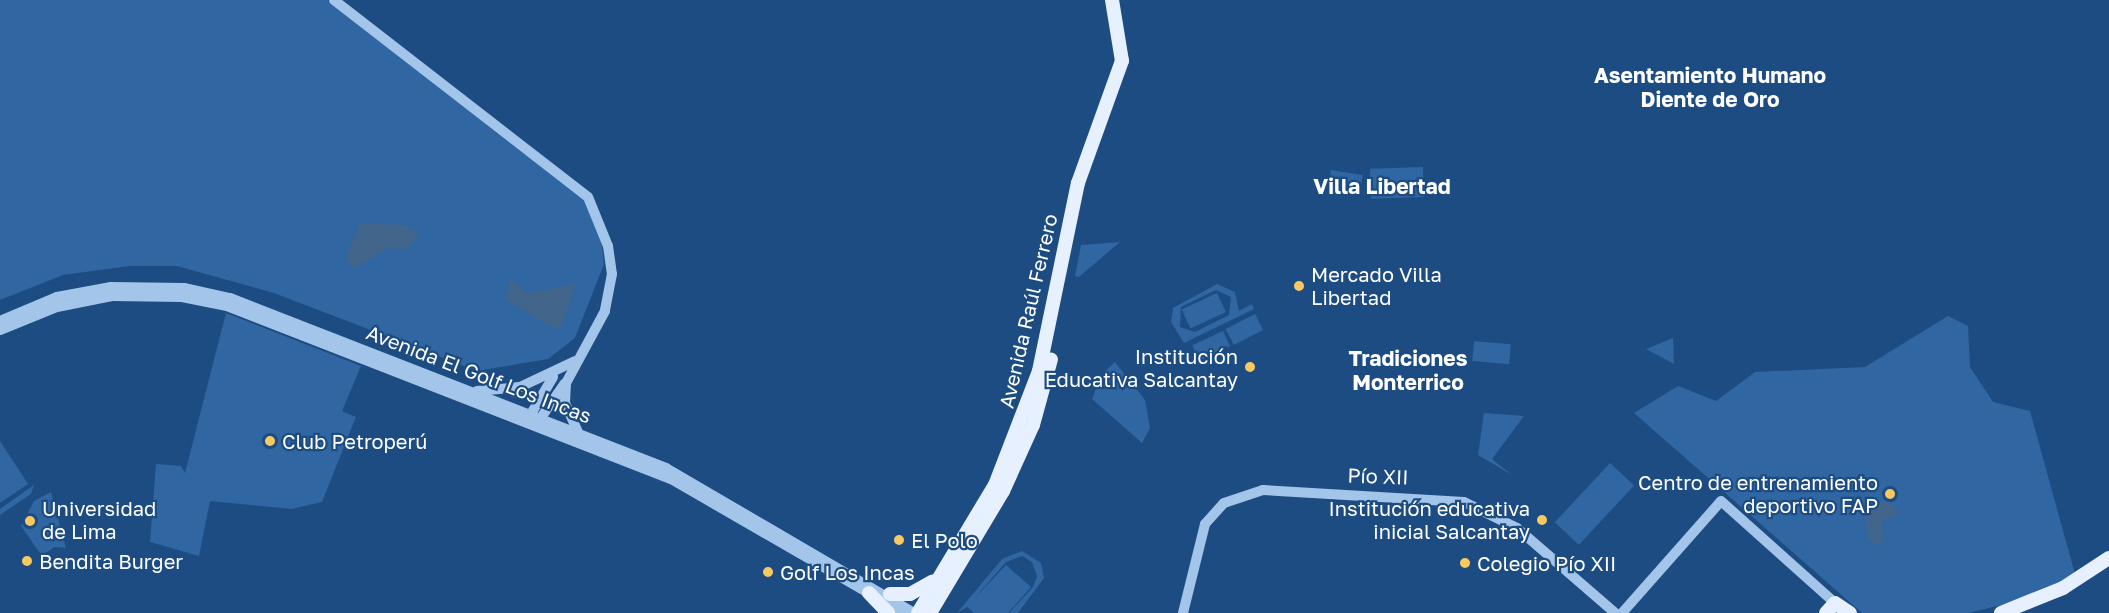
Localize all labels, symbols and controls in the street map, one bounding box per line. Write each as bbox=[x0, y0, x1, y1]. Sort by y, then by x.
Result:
district label: Asentamiento Humano Diente de Oro bbox=[1594, 62, 1826, 112]
district label: Villa Libertad bbox=[1313, 173, 1451, 199]
street label: Avenida Raúl Ferrero bbox=[994, 211, 1062, 411]
place label: Mercado Villa Libertad bbox=[1311, 262, 1442, 309]
marker: Mercado Villa Libertad bbox=[1292, 279, 1306, 293]
street label: Avenida El Golf Los Incas bbox=[363, 320, 595, 428]
place label: Institución Educativa Salcantay bbox=[1045, 344, 1238, 391]
district label: Tradiciones Monterrico bbox=[1349, 345, 1467, 395]
marker: Institución Educativa Salcantay bbox=[1243, 360, 1257, 374]
place label: Club Petroperú bbox=[282, 429, 427, 453]
marker: Club Petroperú bbox=[263, 434, 277, 448]
street label: Pío XII bbox=[1347, 463, 1409, 489]
place label: Centro de entrenamiento deportivo FAP bbox=[1638, 470, 1878, 517]
marker: Centro de entrenamiento deportivo FAP bbox=[1883, 487, 1897, 501]
place label: Institución educativa inicial Salcantay bbox=[1329, 496, 1530, 543]
place label: Universidad de Lima bbox=[42, 497, 156, 544]
marker: Institución educativa inicial Salcantay bbox=[1535, 513, 1549, 527]
marker: Universidad de Lima bbox=[23, 514, 37, 528]
place label: El Polo bbox=[911, 528, 978, 552]
marker: El Polo bbox=[892, 533, 906, 547]
place label: Bendita Burger bbox=[39, 549, 183, 573]
place label: Colegio Pío XII bbox=[1477, 551, 1616, 575]
marker: Bendita Burger bbox=[20, 554, 34, 568]
marker: Colegio Pío XII bbox=[1458, 556, 1472, 570]
place label: Golf Los Incas bbox=[780, 560, 915, 584]
marker: Golf Los Incas bbox=[761, 565, 775, 579]

